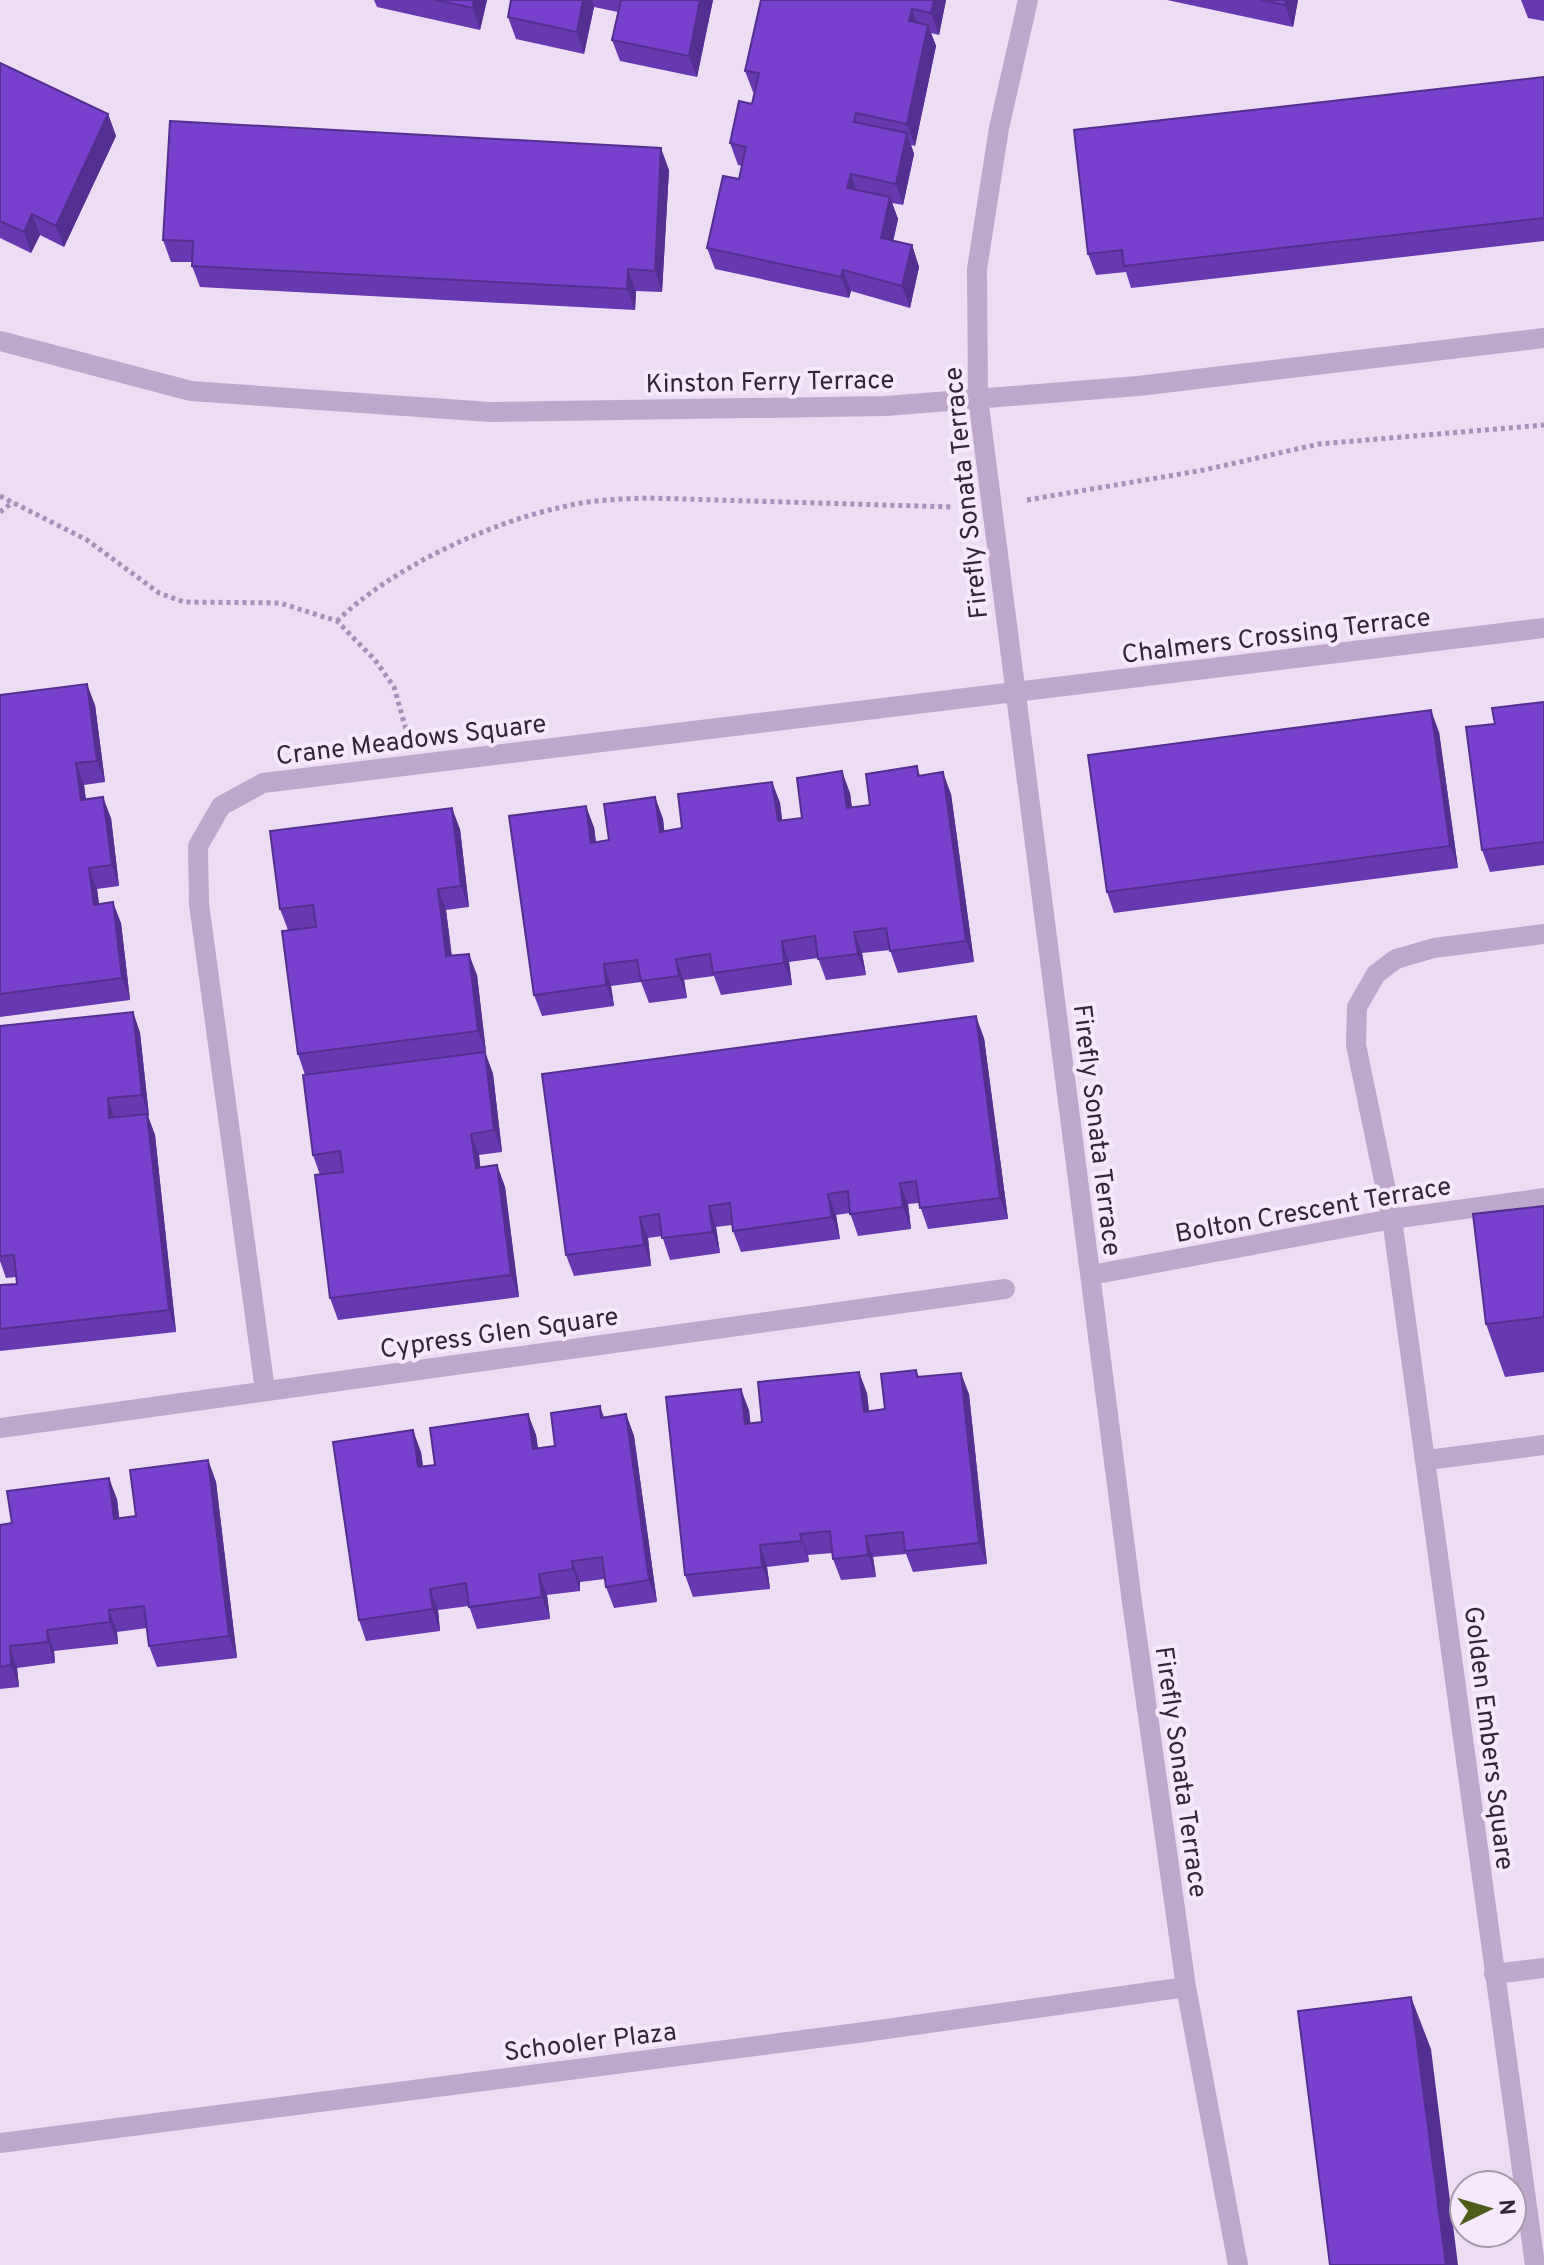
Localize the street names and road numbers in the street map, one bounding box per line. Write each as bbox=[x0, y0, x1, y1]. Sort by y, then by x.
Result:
street label: Kinston Ferry Terrace bbox=[645, 365, 895, 402]
street label: Firefly Sonata Terrace bbox=[938, 365, 997, 620]
street label: Chalmers Crossing Terrace bbox=[1120, 602, 1433, 673]
street label: Crane Meadows Square bbox=[274, 709, 548, 774]
street label: Firefly Sonata Terrace bbox=[1064, 1003, 1127, 1258]
street label: Bolton Crescent Terrace bbox=[1173, 1171, 1454, 1252]
street label: Cypress Glen Square bbox=[378, 1301, 621, 1368]
street label: Golden Embers Square bbox=[1455, 1604, 1520, 1872]
street label: Firefly Sonata Terrace bbox=[1146, 1645, 1213, 1900]
street label: Schooler Plaza bbox=[502, 2017, 678, 2070]

